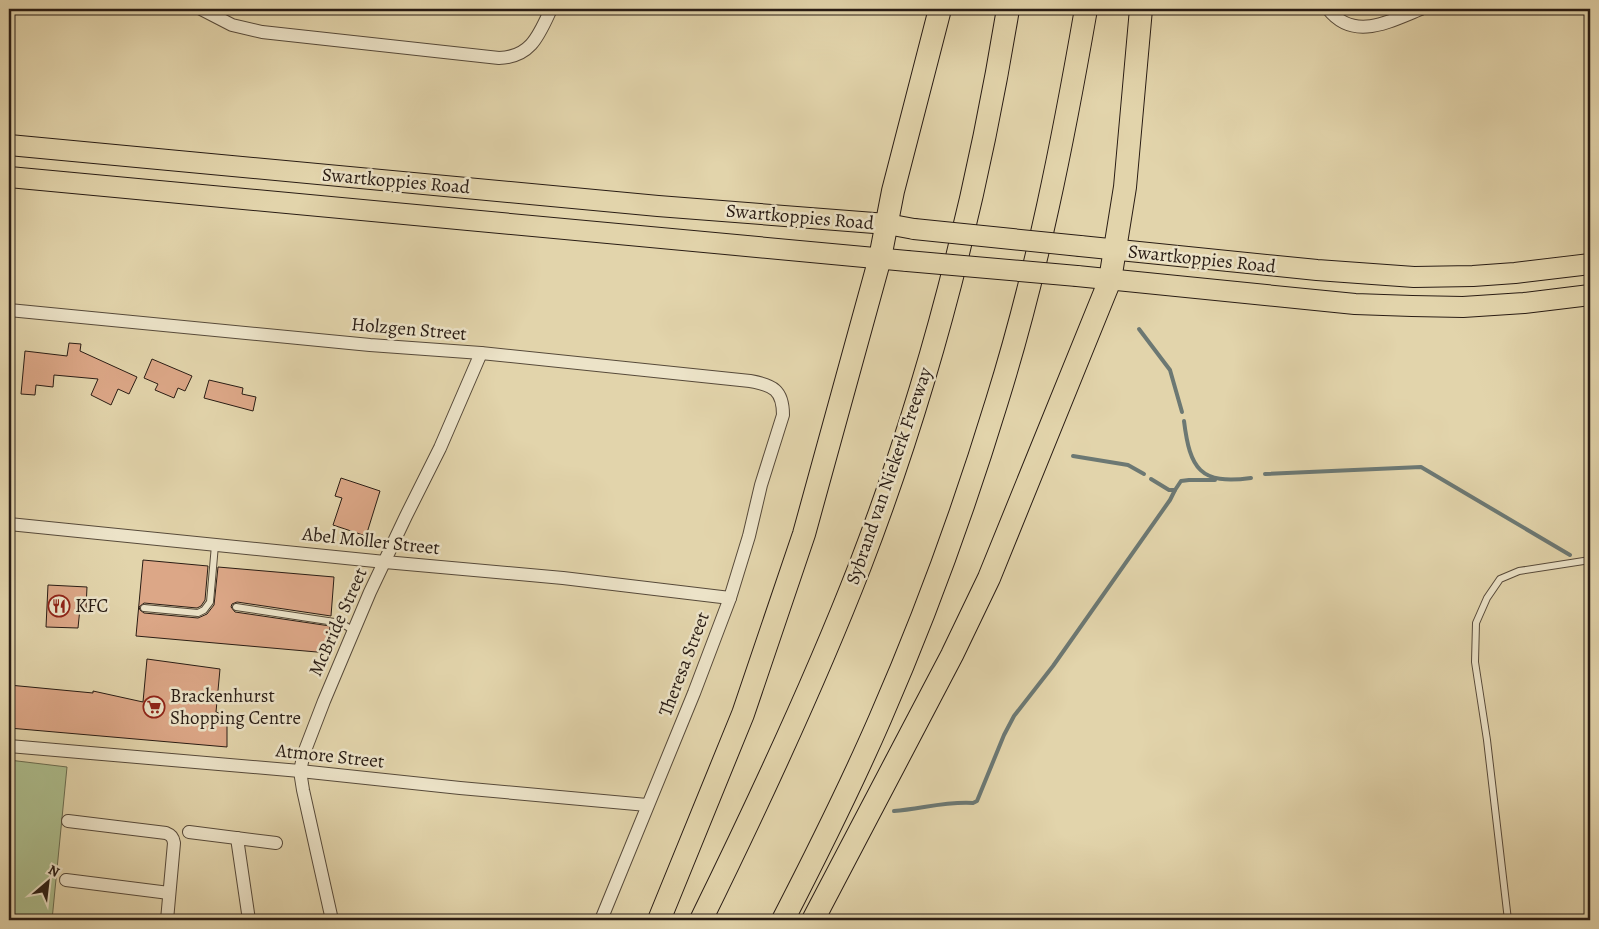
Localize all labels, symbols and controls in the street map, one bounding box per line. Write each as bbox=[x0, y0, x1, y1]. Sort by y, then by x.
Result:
street label: Swartkoppies Road bbox=[321, 162, 472, 200]
street label: Swartkoppies Road bbox=[725, 198, 876, 236]
street label: Swartkoppies Road bbox=[1127, 238, 1278, 280]
street label: Holzgen Street bbox=[350, 311, 468, 347]
street label: Sybrand van Niekerk Freeway bbox=[840, 363, 939, 588]
street label: Abel Moller Street bbox=[300, 521, 441, 561]
street label: McBride Street bbox=[302, 564, 374, 680]
place label: KFC bbox=[75, 593, 108, 619]
restaurant icon: KFC bbox=[47, 594, 71, 618]
street label: Theresa Street bbox=[652, 608, 716, 720]
place label: Brackenhurst Shopping Centre bbox=[170, 683, 301, 731]
supermarket icon: Brackenhurst Shopping Centre bbox=[142, 695, 166, 719]
street label: Atmore Street bbox=[274, 737, 385, 775]
north arrow bbox=[22, 856, 72, 906]
text: N bbox=[45, 860, 63, 882]

